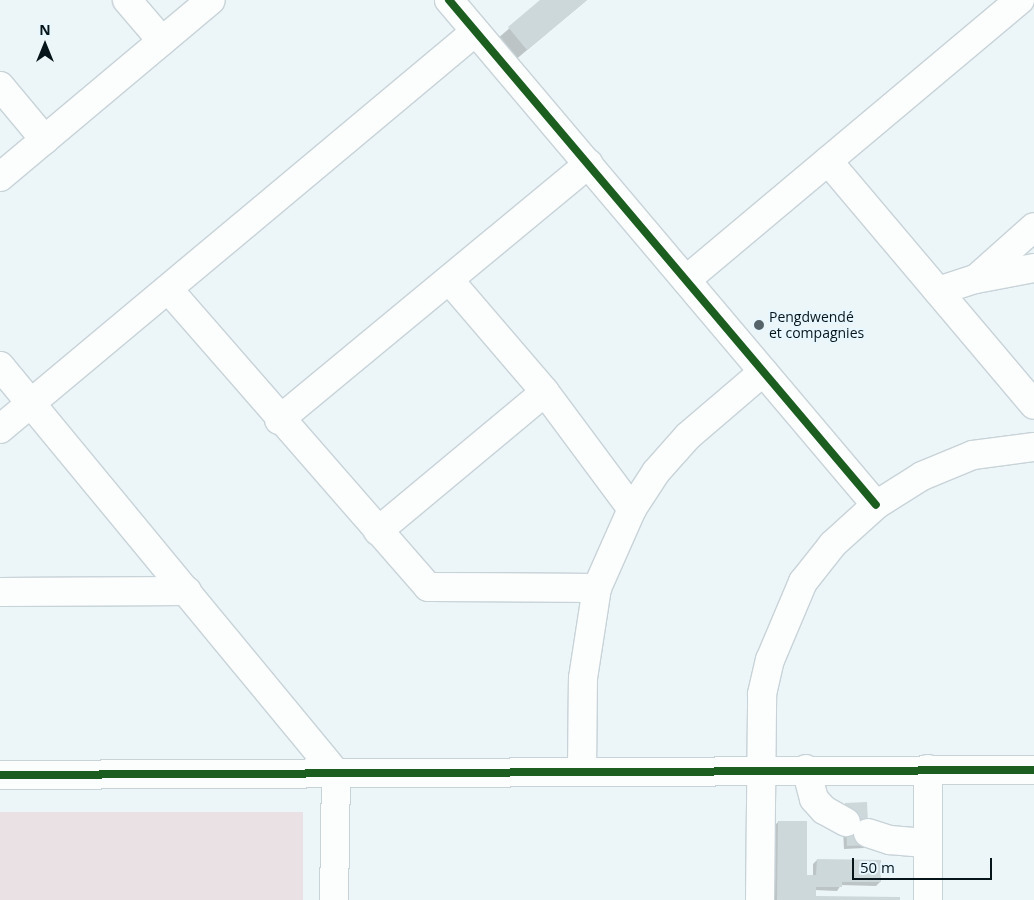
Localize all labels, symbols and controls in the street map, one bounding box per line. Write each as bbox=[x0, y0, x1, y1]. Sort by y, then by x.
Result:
north arrow bbox=[20, 20, 70, 70]
text: N bbox=[39, 20, 51, 39]
place label: Pengdwendé et compagnies bbox=[769, 309, 864, 342]
marker: Pengdwendé et compagnies bbox=[753, 319, 765, 331]
scale bar bbox=[854, 848, 994, 880]
text: 50 m bbox=[860, 857, 895, 877]

